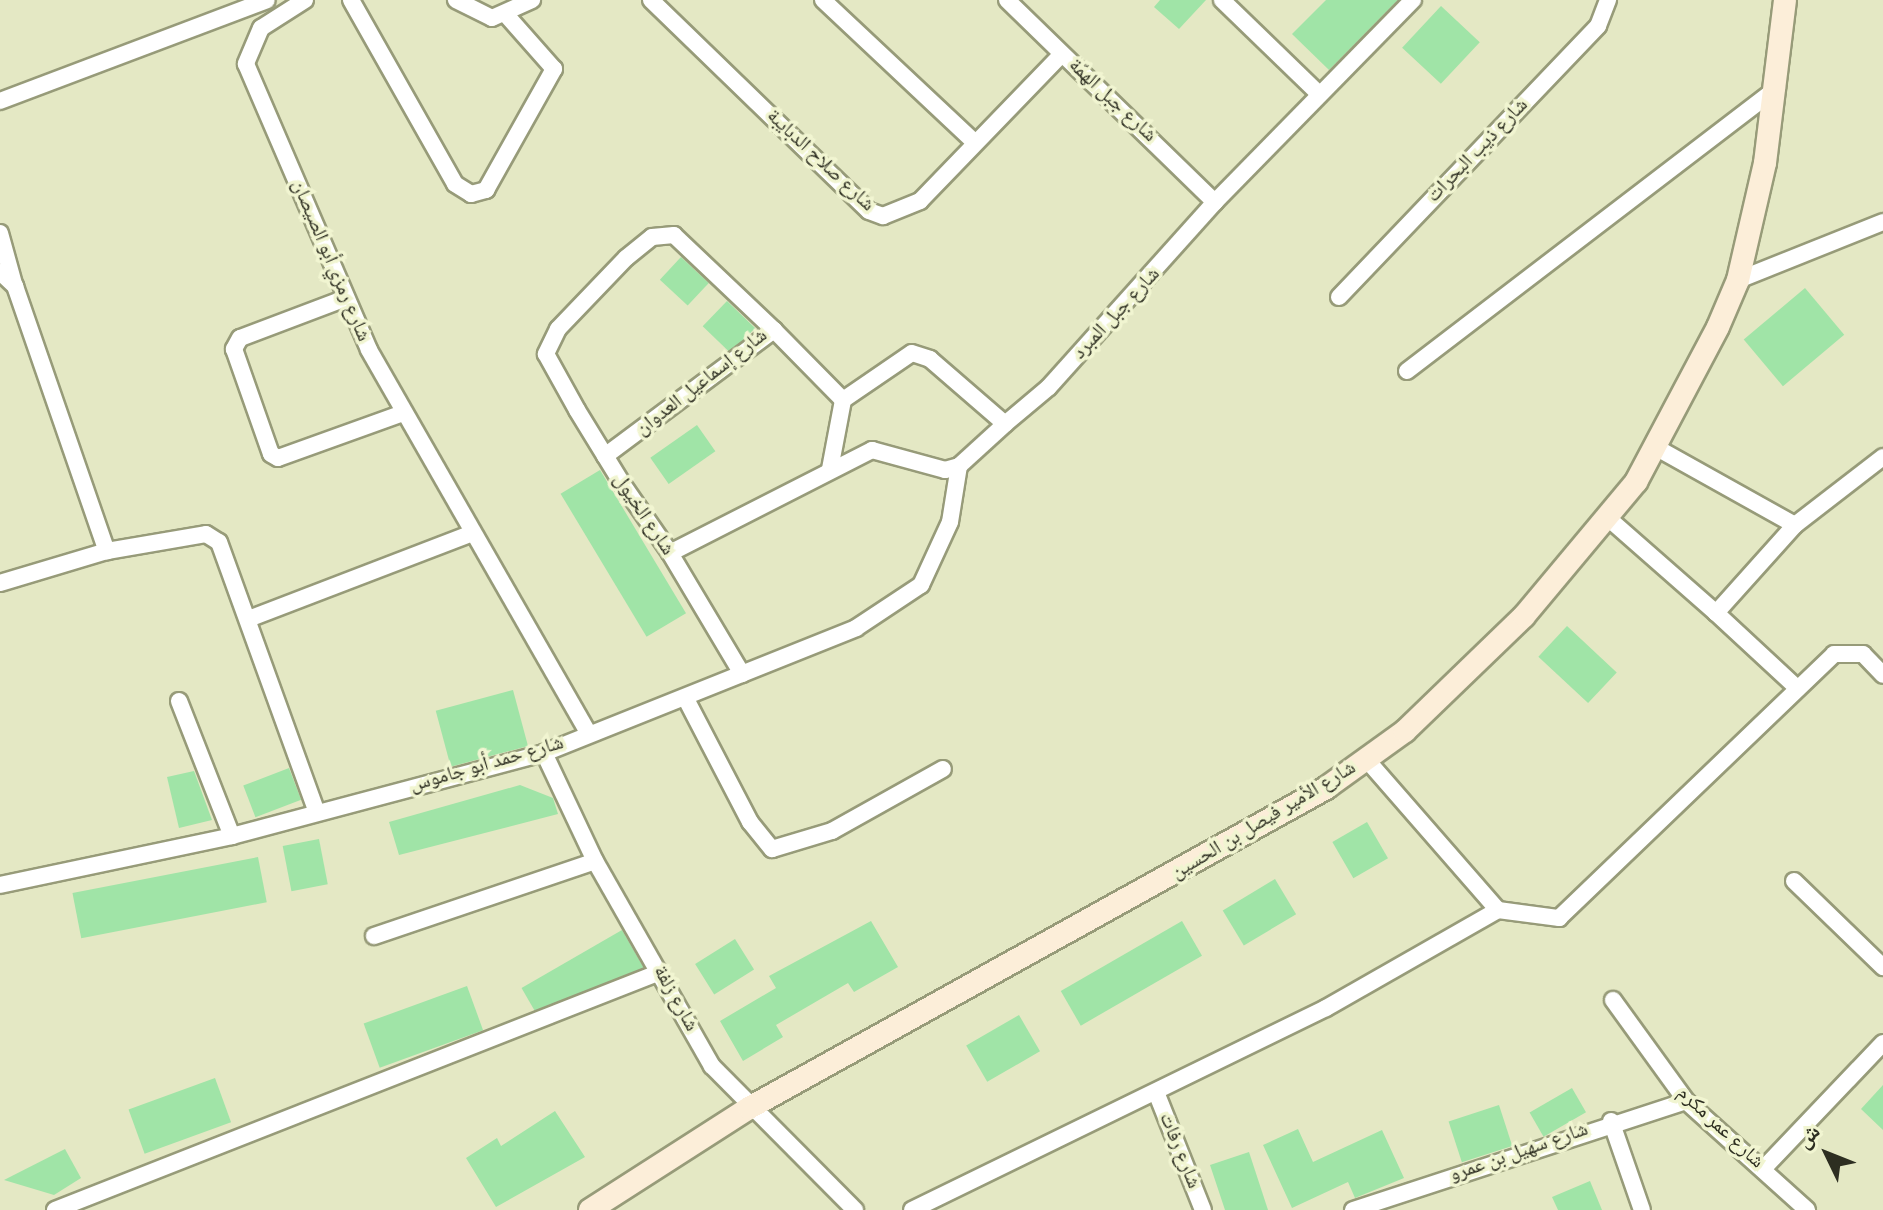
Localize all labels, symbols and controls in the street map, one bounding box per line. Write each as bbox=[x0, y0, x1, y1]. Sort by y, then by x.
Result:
street label: شارع جبل الهمّة bbox=[1063, 54, 1161, 148]
street label: شارع ذيب البحرات bbox=[1422, 94, 1534, 208]
street label: شارع صلاح الدبايبة bbox=[761, 105, 879, 217]
street label: شارع رمزي أبو الصيصان bbox=[285, 177, 375, 345]
street label: شارع جبل المبرد bbox=[1068, 263, 1166, 365]
street label: شارع إسماعيل العدوان bbox=[631, 324, 773, 442]
street label: شارع الخيول bbox=[607, 470, 679, 560]
street label: شارع حمد أبو جاموس bbox=[407, 732, 567, 798]
street label: شارع الأمير فيصل بن الحسين bbox=[1167, 756, 1361, 886]
street label: شارع زلفة bbox=[647, 962, 703, 1036]
street label: شارع عمر مكرم bbox=[1672, 1082, 1768, 1174]
street label: شارع رفات bbox=[1153, 1110, 1205, 1192]
north arrow bbox=[1787, 1114, 1867, 1194]
street label: شارع سهيل بن عمرو bbox=[1447, 1118, 1591, 1188]
text: ش bbox=[1791, 1120, 1827, 1155]

